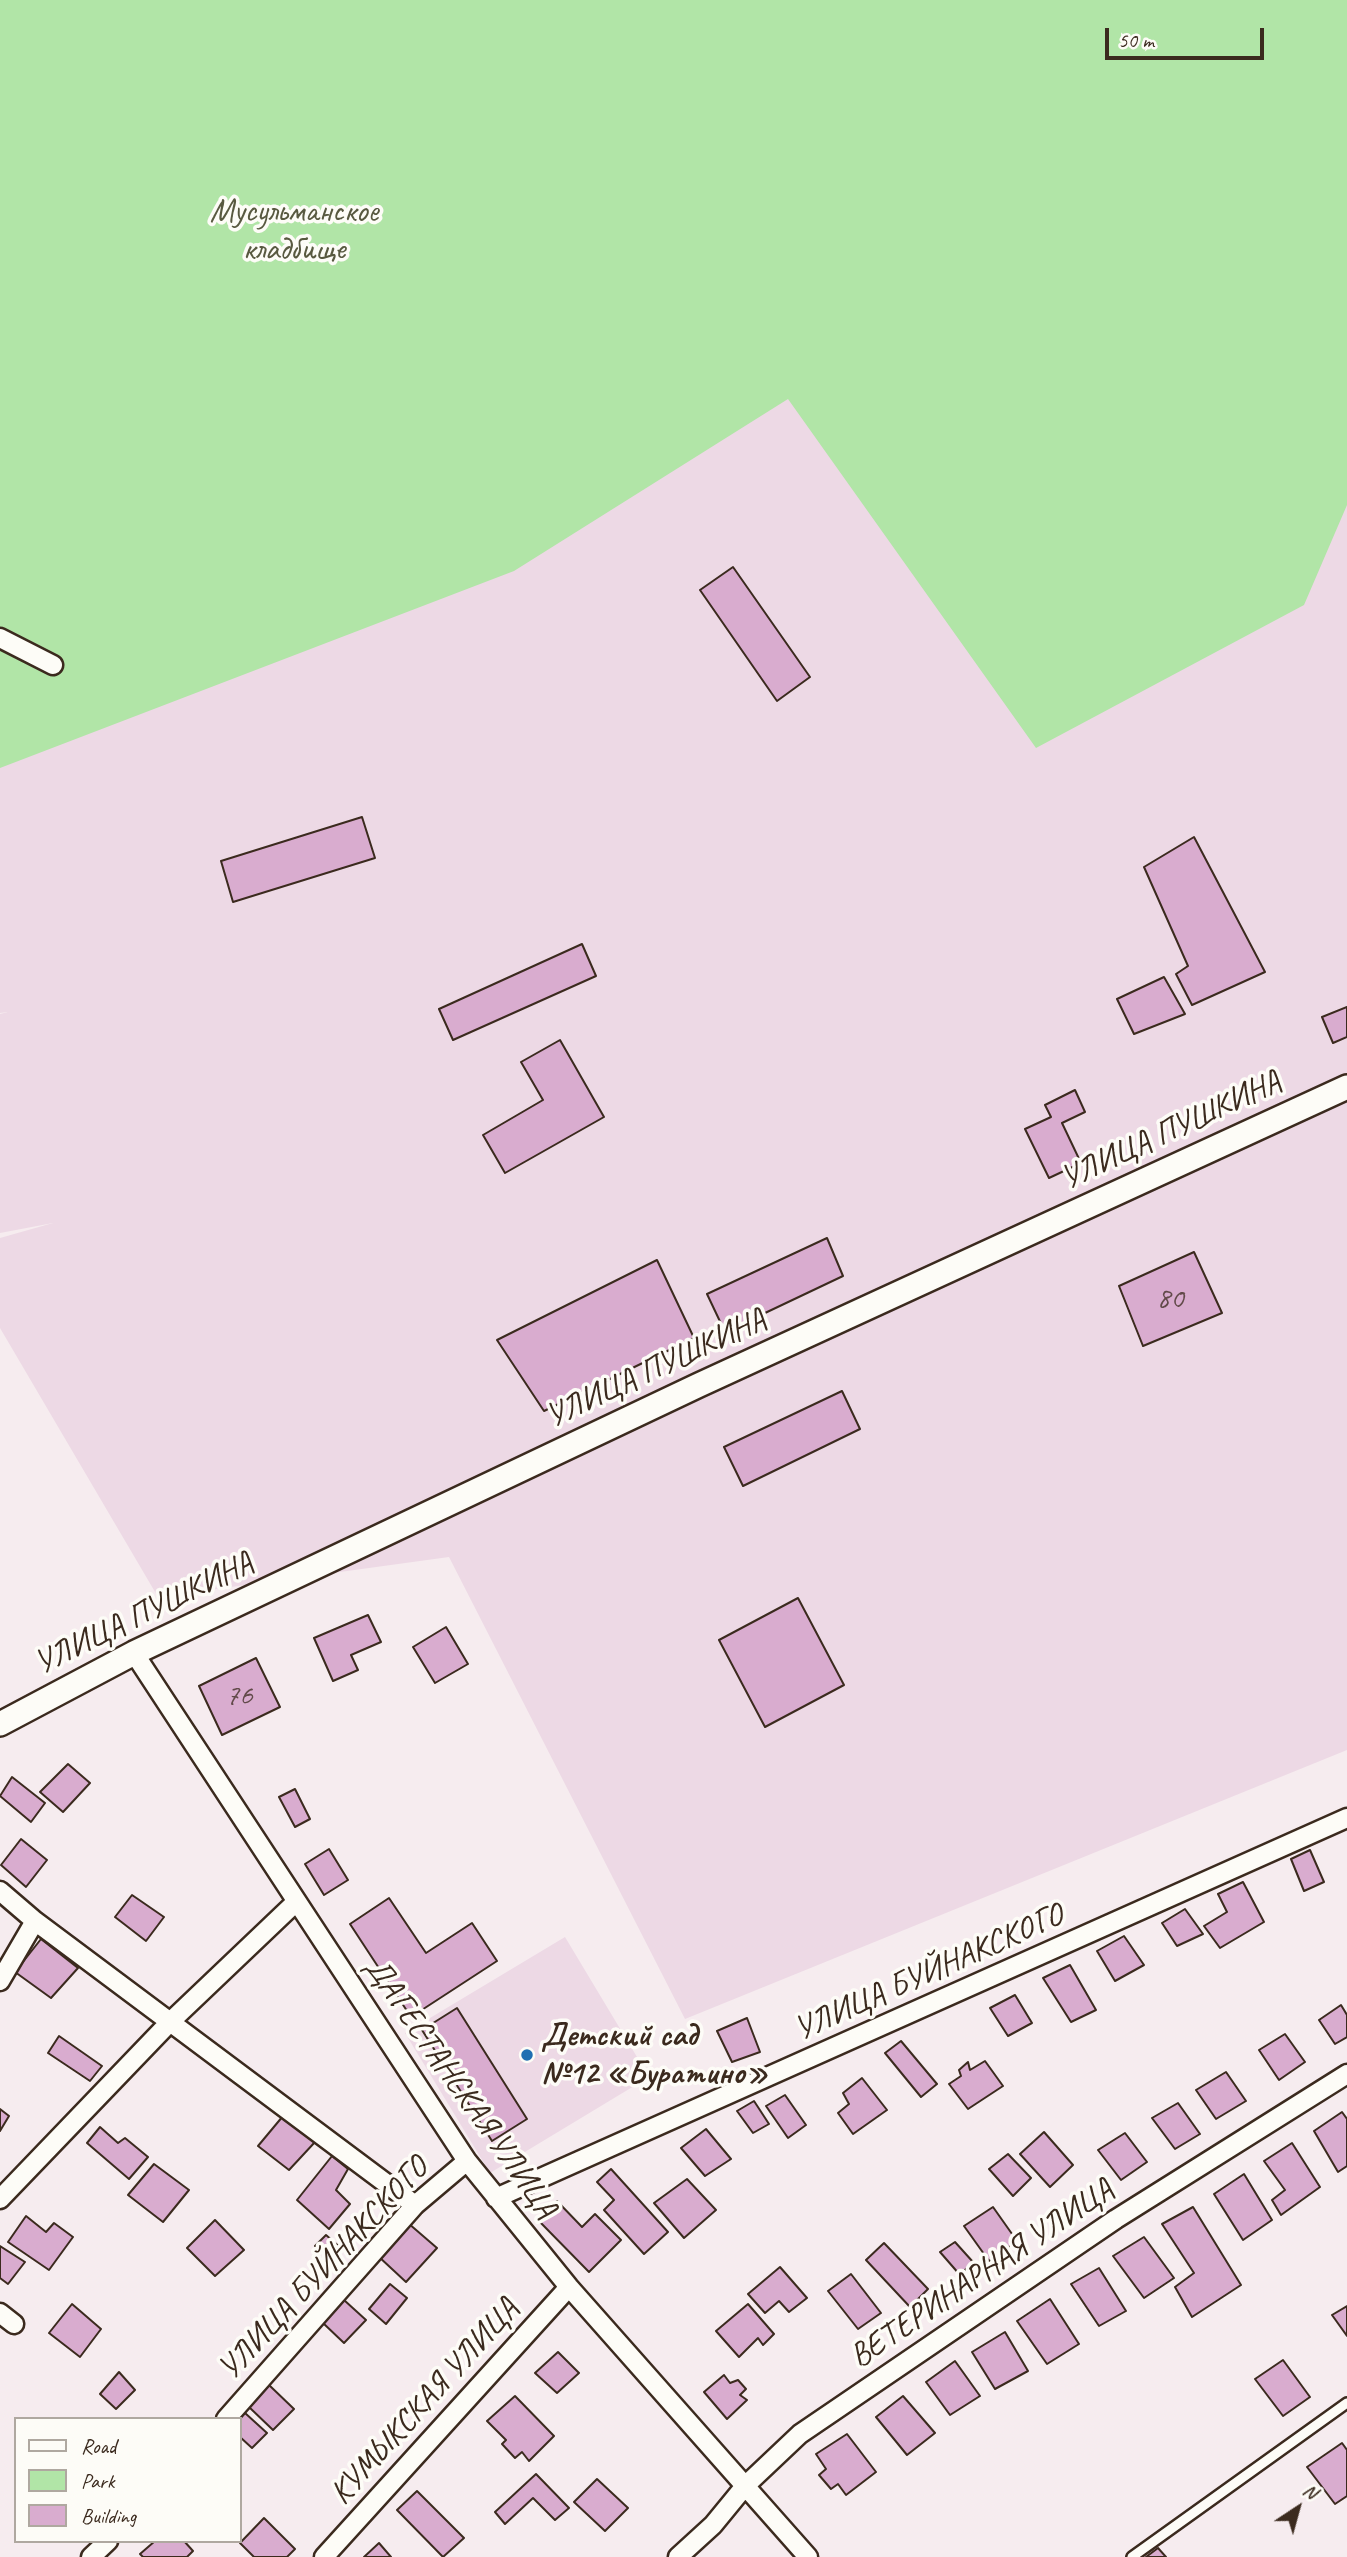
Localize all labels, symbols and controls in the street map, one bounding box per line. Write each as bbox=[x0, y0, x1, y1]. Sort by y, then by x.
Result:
scale bar bbox=[1109, 14, 1268, 58]
text: 50 m bbox=[1118, 27, 1154, 53]
park label: Мусульманское кладбище bbox=[210, 192, 378, 270]
street label: УЛИЦА ПУШКИНА bbox=[1055, 1063, 1287, 1199]
house number: 80 bbox=[1157, 1281, 1183, 1317]
street label: УЛИЦА ПУШКИНА bbox=[540, 1301, 772, 1437]
street label: УЛИЦА ПУШКИНА bbox=[28, 1544, 260, 1684]
house number: 76 bbox=[226, 1678, 252, 1714]
street label: УЛИЦА БУЙНАКСКОГО bbox=[788, 1896, 1070, 2050]
street label: ДАГЕСТАНСКАЯ УЛИЦА bbox=[355, 1950, 565, 2226]
place label: Детский сад №12 «Буратино» bbox=[541, 2016, 768, 2094]
marker: Детский сад №12 «Буратино» bbox=[519, 2047, 535, 2063]
street label: УЛИЦА БУЙНАКСКОГО bbox=[211, 2149, 437, 2389]
street label: ВЕТЕРИНАРНАЯ УЛИЦА bbox=[842, 2171, 1122, 2377]
street label: КУМЫКСКАЯ УЛИЦА bbox=[322, 2291, 528, 2513]
legend bbox=[14, 2417, 242, 2543]
text: Road bbox=[81, 2433, 116, 2459]
text: Park bbox=[81, 2468, 114, 2494]
north arrow bbox=[1263, 2473, 1333, 2543]
text: N bbox=[1299, 2478, 1322, 2504]
text: Building bbox=[81, 2503, 136, 2529]

